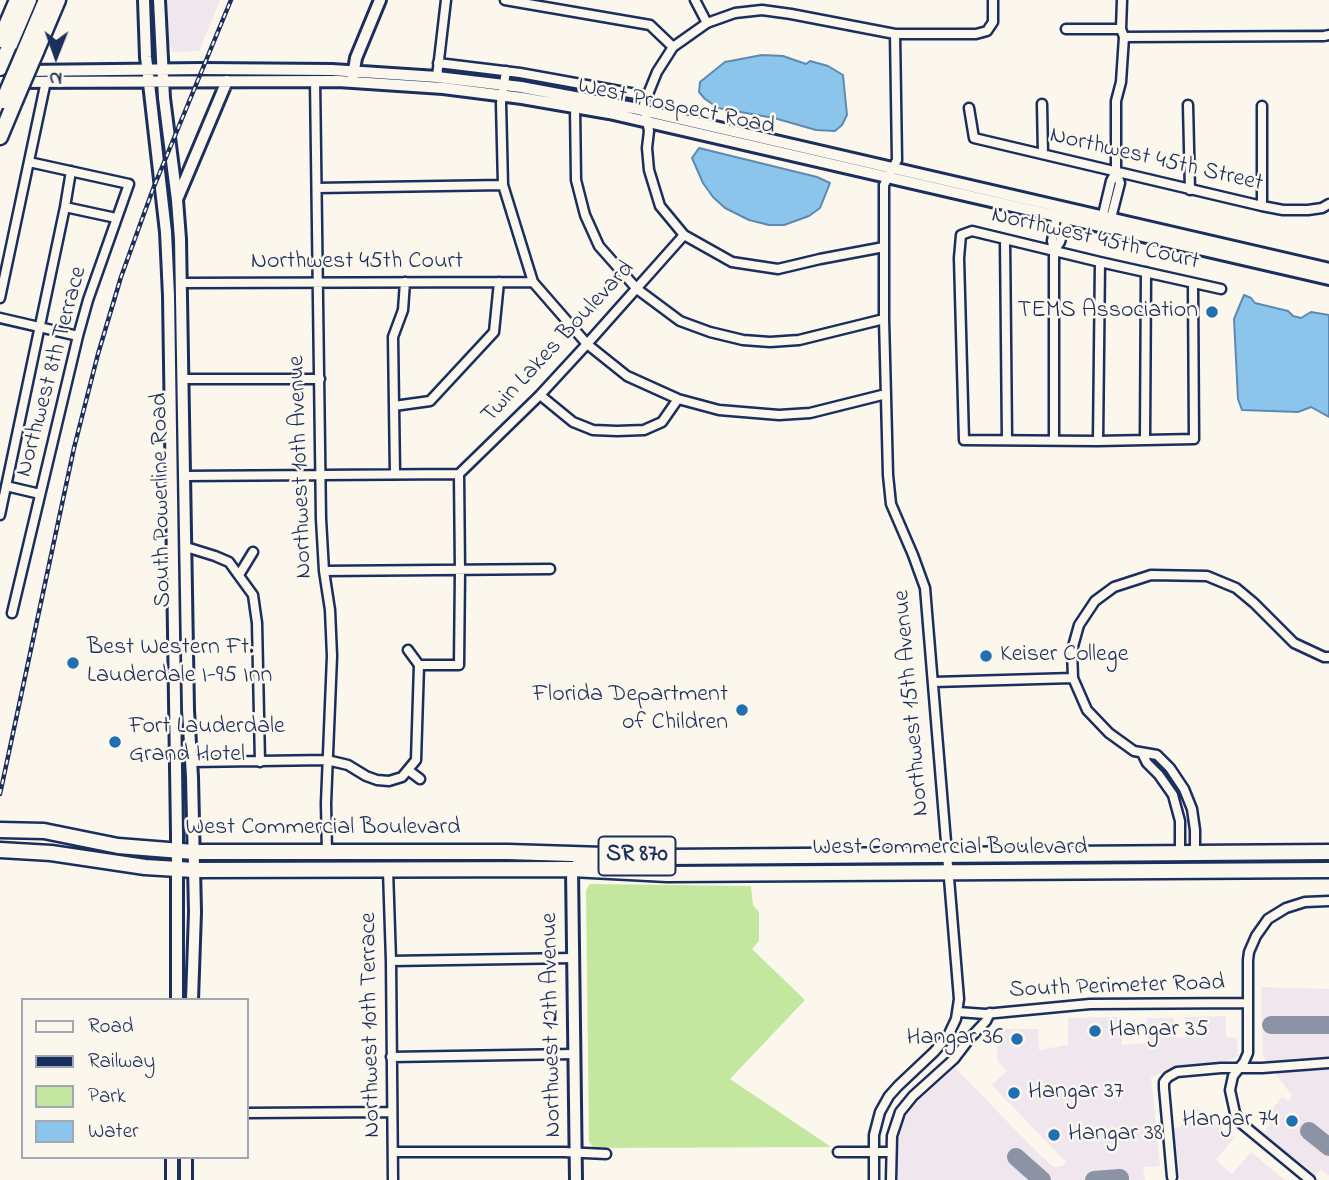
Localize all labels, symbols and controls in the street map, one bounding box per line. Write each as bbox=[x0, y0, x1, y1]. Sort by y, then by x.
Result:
north arrow bbox=[21, 21, 91, 91]
text: N bbox=[49, 64, 62, 91]
street label: West Prospect Road bbox=[575, 73, 777, 143]
street label: Northwest 45th Street bbox=[1047, 122, 1265, 200]
street label: Northwest 45th Court bbox=[988, 202, 1202, 278]
street label: Northwest 45th Court bbox=[251, 249, 463, 277]
street label: Twin Lakes Boulevard bbox=[476, 256, 642, 430]
street label: Northwest 8th Terrace bbox=[11, 264, 95, 480]
place label: TEMS Association bbox=[1017, 298, 1198, 326]
marker: TEMS Association bbox=[1204, 304, 1220, 320]
street label: Northwest 10th Avenue bbox=[284, 355, 320, 579]
street label: South Powerline Road bbox=[147, 392, 179, 608]
street label: Northwest 15th Avenue bbox=[889, 589, 937, 817]
place label: Best Western Ft. Lauderdale I-95 Inn bbox=[87, 635, 272, 691]
place label: Keiser College bbox=[1000, 642, 1128, 670]
marker: Keiser College bbox=[978, 648, 994, 664]
marker: Best Western Ft. Lauderdale I-95 Inn bbox=[65, 655, 81, 671]
place label: Florida Department of Children bbox=[533, 682, 728, 738]
marker: Florida Department of Children bbox=[734, 702, 750, 718]
place label: Fort Lauderdale Grand Hotel bbox=[129, 714, 285, 770]
marker: Fort Lauderdale Grand Hotel bbox=[107, 734, 123, 750]
street label: West Commercial Boulevard bbox=[186, 815, 460, 843]
street label: West Commercial Boulevard bbox=[813, 835, 1087, 863]
road number: SR 870 bbox=[598, 836, 676, 876]
street label: Northwest 10th Terrace bbox=[356, 912, 388, 1138]
street label: Northwest 12th Avenue bbox=[537, 912, 569, 1138]
street label: South Perimeter Road bbox=[1009, 970, 1225, 1006]
legend bbox=[21, 998, 248, 1159]
text: Road bbox=[88, 1012, 134, 1042]
place label: Hangar 35 bbox=[1109, 1017, 1209, 1045]
marker: Hangar 35 bbox=[1087, 1023, 1103, 1039]
place label: Hangar 36 bbox=[907, 1025, 1003, 1053]
marker: Hangar 36 bbox=[1009, 1031, 1025, 1047]
text: Railway bbox=[88, 1047, 155, 1077]
place label: Hangar 37 bbox=[1028, 1079, 1124, 1107]
text: Park bbox=[88, 1082, 126, 1112]
marker: Hangar 37 bbox=[1006, 1085, 1022, 1101]
place label: Hangar 74 bbox=[1182, 1107, 1278, 1135]
marker: Hangar 74 bbox=[1284, 1113, 1300, 1129]
text: Water bbox=[88, 1117, 139, 1147]
place label: Hangar 38 bbox=[1068, 1121, 1163, 1149]
marker: Hangar 38 bbox=[1046, 1127, 1062, 1143]

